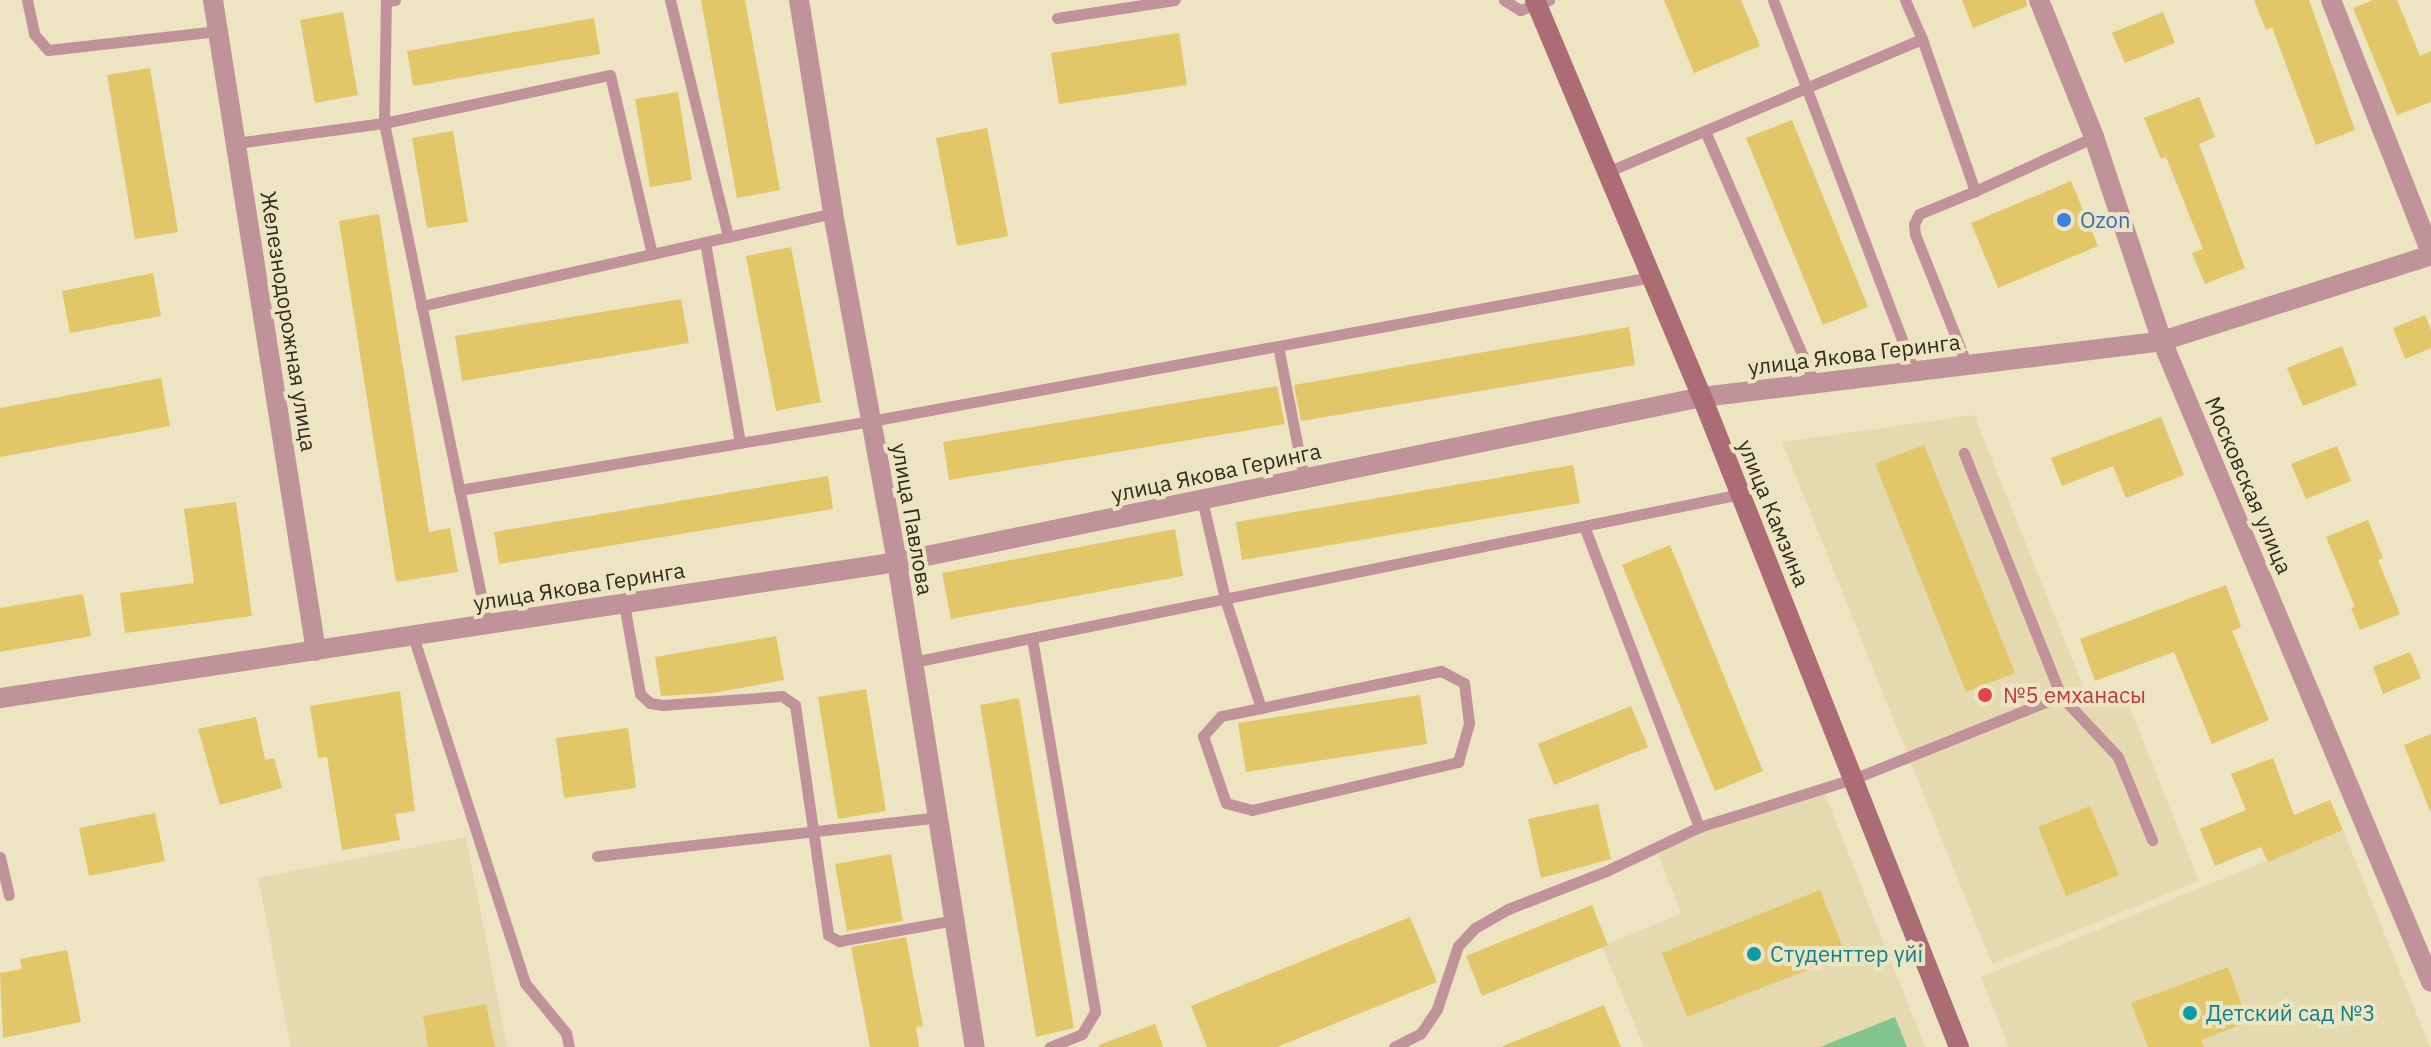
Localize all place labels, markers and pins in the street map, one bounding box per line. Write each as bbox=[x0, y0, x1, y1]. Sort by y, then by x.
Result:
place label: Ozon bbox=[2080, 207, 2130, 233]
marker: Ozon bbox=[2055, 211, 2073, 229]
place label: №5 емханасы bbox=[2003, 682, 2146, 708]
marker: №5 емханасы bbox=[1974, 684, 1996, 706]
place label: Студенттер үйі bbox=[1770, 941, 1923, 967]
marker: Студенттер үйі bbox=[1745, 945, 1763, 963]
place label: Детский сад №3 bbox=[2206, 1000, 2375, 1026]
marker: Детский сад №3 bbox=[2181, 1004, 2199, 1022]

